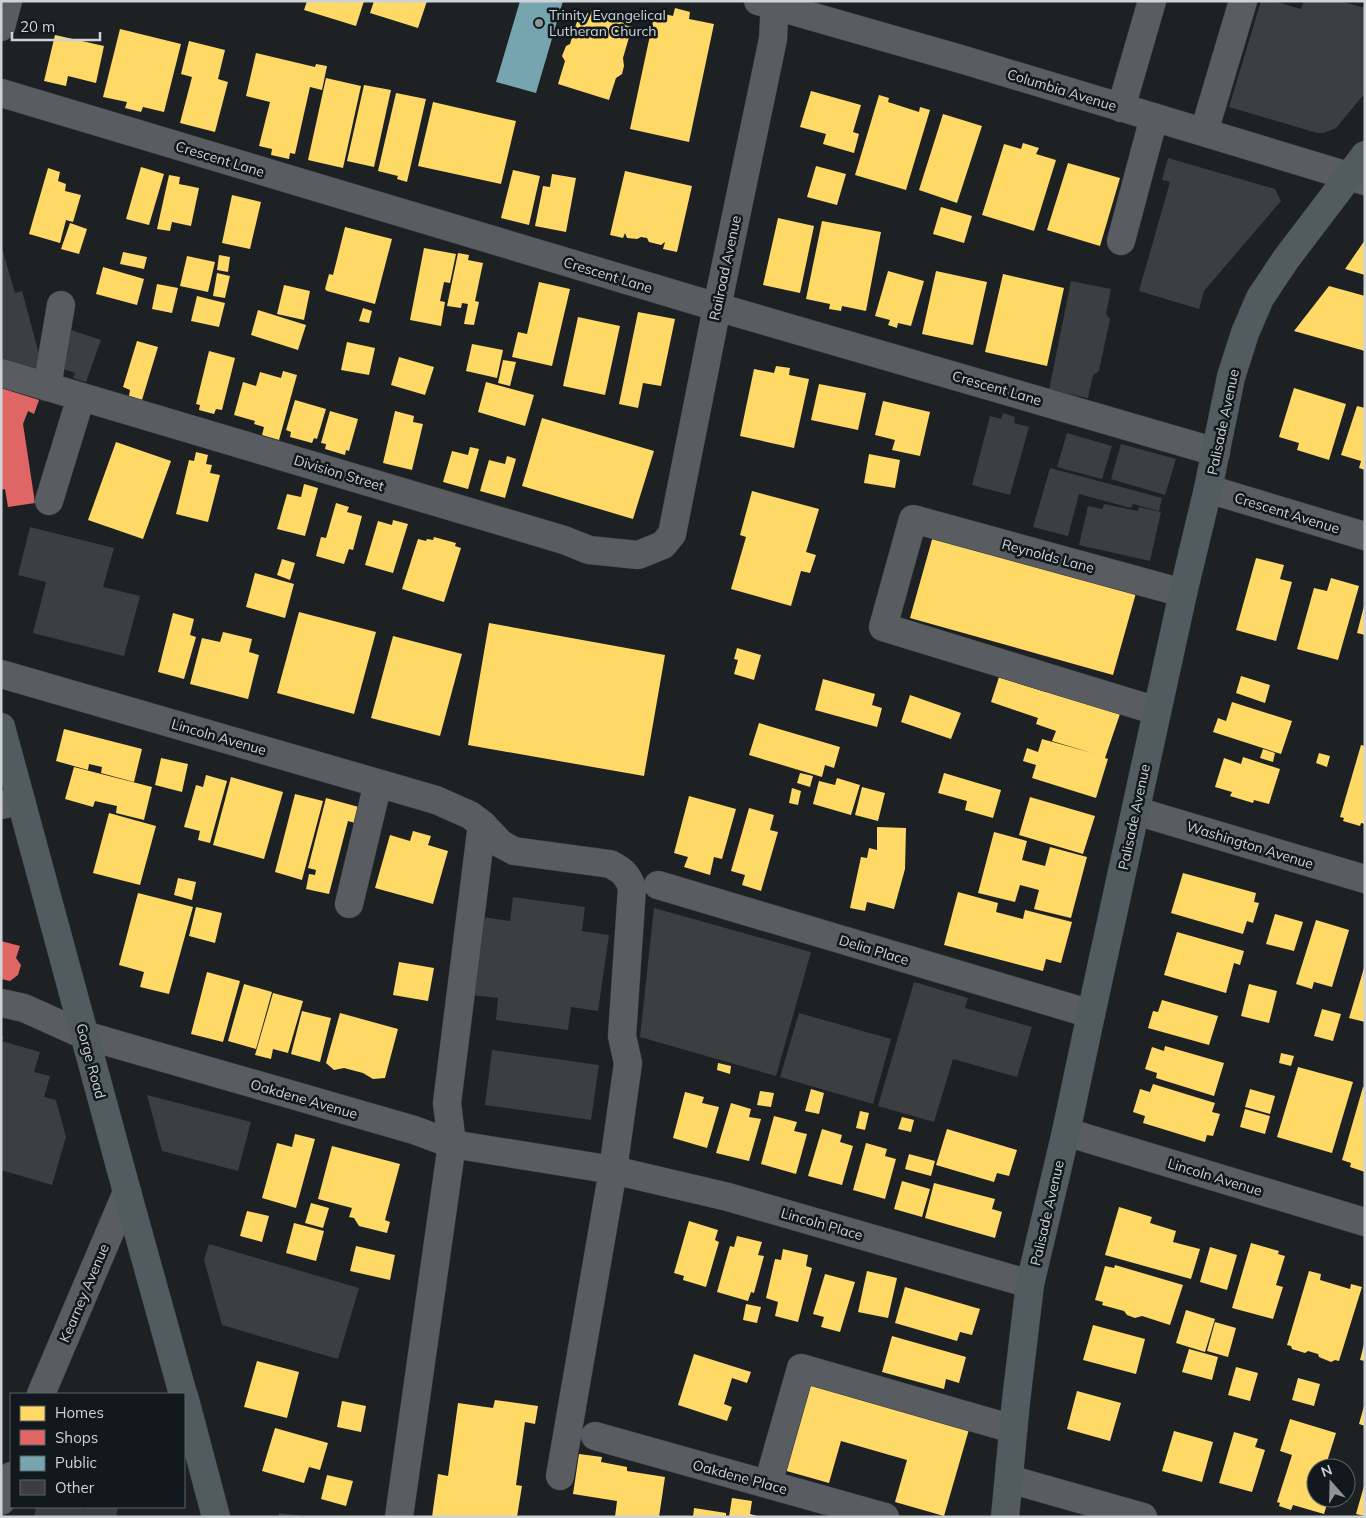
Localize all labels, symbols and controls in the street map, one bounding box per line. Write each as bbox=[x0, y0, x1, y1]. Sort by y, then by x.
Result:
place label: Trinity Evangelical Lutheran Church bbox=[549, 6, 666, 40]
scale bar bbox=[12, 10, 100, 42]
text: 20 m bbox=[20, 17, 55, 36]
marker: Trinity Evangelical Lutheran Church bbox=[533, 17, 545, 29]
street label: Columbia Avenue bbox=[1005, 65, 1119, 115]
street label: Crescent Lane bbox=[173, 137, 267, 181]
street label: Railroad Avenue bbox=[705, 214, 745, 322]
street label: Crescent Lane bbox=[561, 253, 655, 297]
street label: Crescent Lane bbox=[950, 367, 1044, 409]
street label: Palisade Avenue bbox=[1203, 367, 1243, 477]
street label: Division Street bbox=[292, 451, 386, 495]
street label: Crescent Avenue bbox=[1232, 488, 1342, 538]
street label: Reynolds Lane bbox=[1000, 535, 1096, 577]
street label: Lincoln Avenue bbox=[169, 715, 269, 759]
street label: Palisade Avenue bbox=[1114, 762, 1154, 872]
street label: Washington Avenue bbox=[1184, 817, 1316, 873]
street label: Delia Place bbox=[837, 931, 911, 969]
street label: Gorge Road bbox=[72, 1021, 110, 1101]
street label: Oakdene Avenue bbox=[248, 1075, 360, 1123]
street label: Lincoln Avenue bbox=[1166, 1154, 1264, 1200]
street label: Palisade Avenue bbox=[1026, 1159, 1068, 1267]
street label: Lincoln Place bbox=[779, 1204, 865, 1244]
street label: Kearney Avenue bbox=[55, 1241, 113, 1345]
legend bbox=[10, 1393, 185, 1508]
text: Homes bbox=[55, 1403, 104, 1422]
text: Shops bbox=[55, 1428, 98, 1447]
text: Public bbox=[55, 1453, 97, 1472]
street label: Oakdene Place bbox=[691, 1456, 789, 1498]
north arrow bbox=[1306, 1458, 1356, 1508]
text: N bbox=[1319, 1461, 1335, 1481]
text: Other bbox=[55, 1478, 95, 1497]

